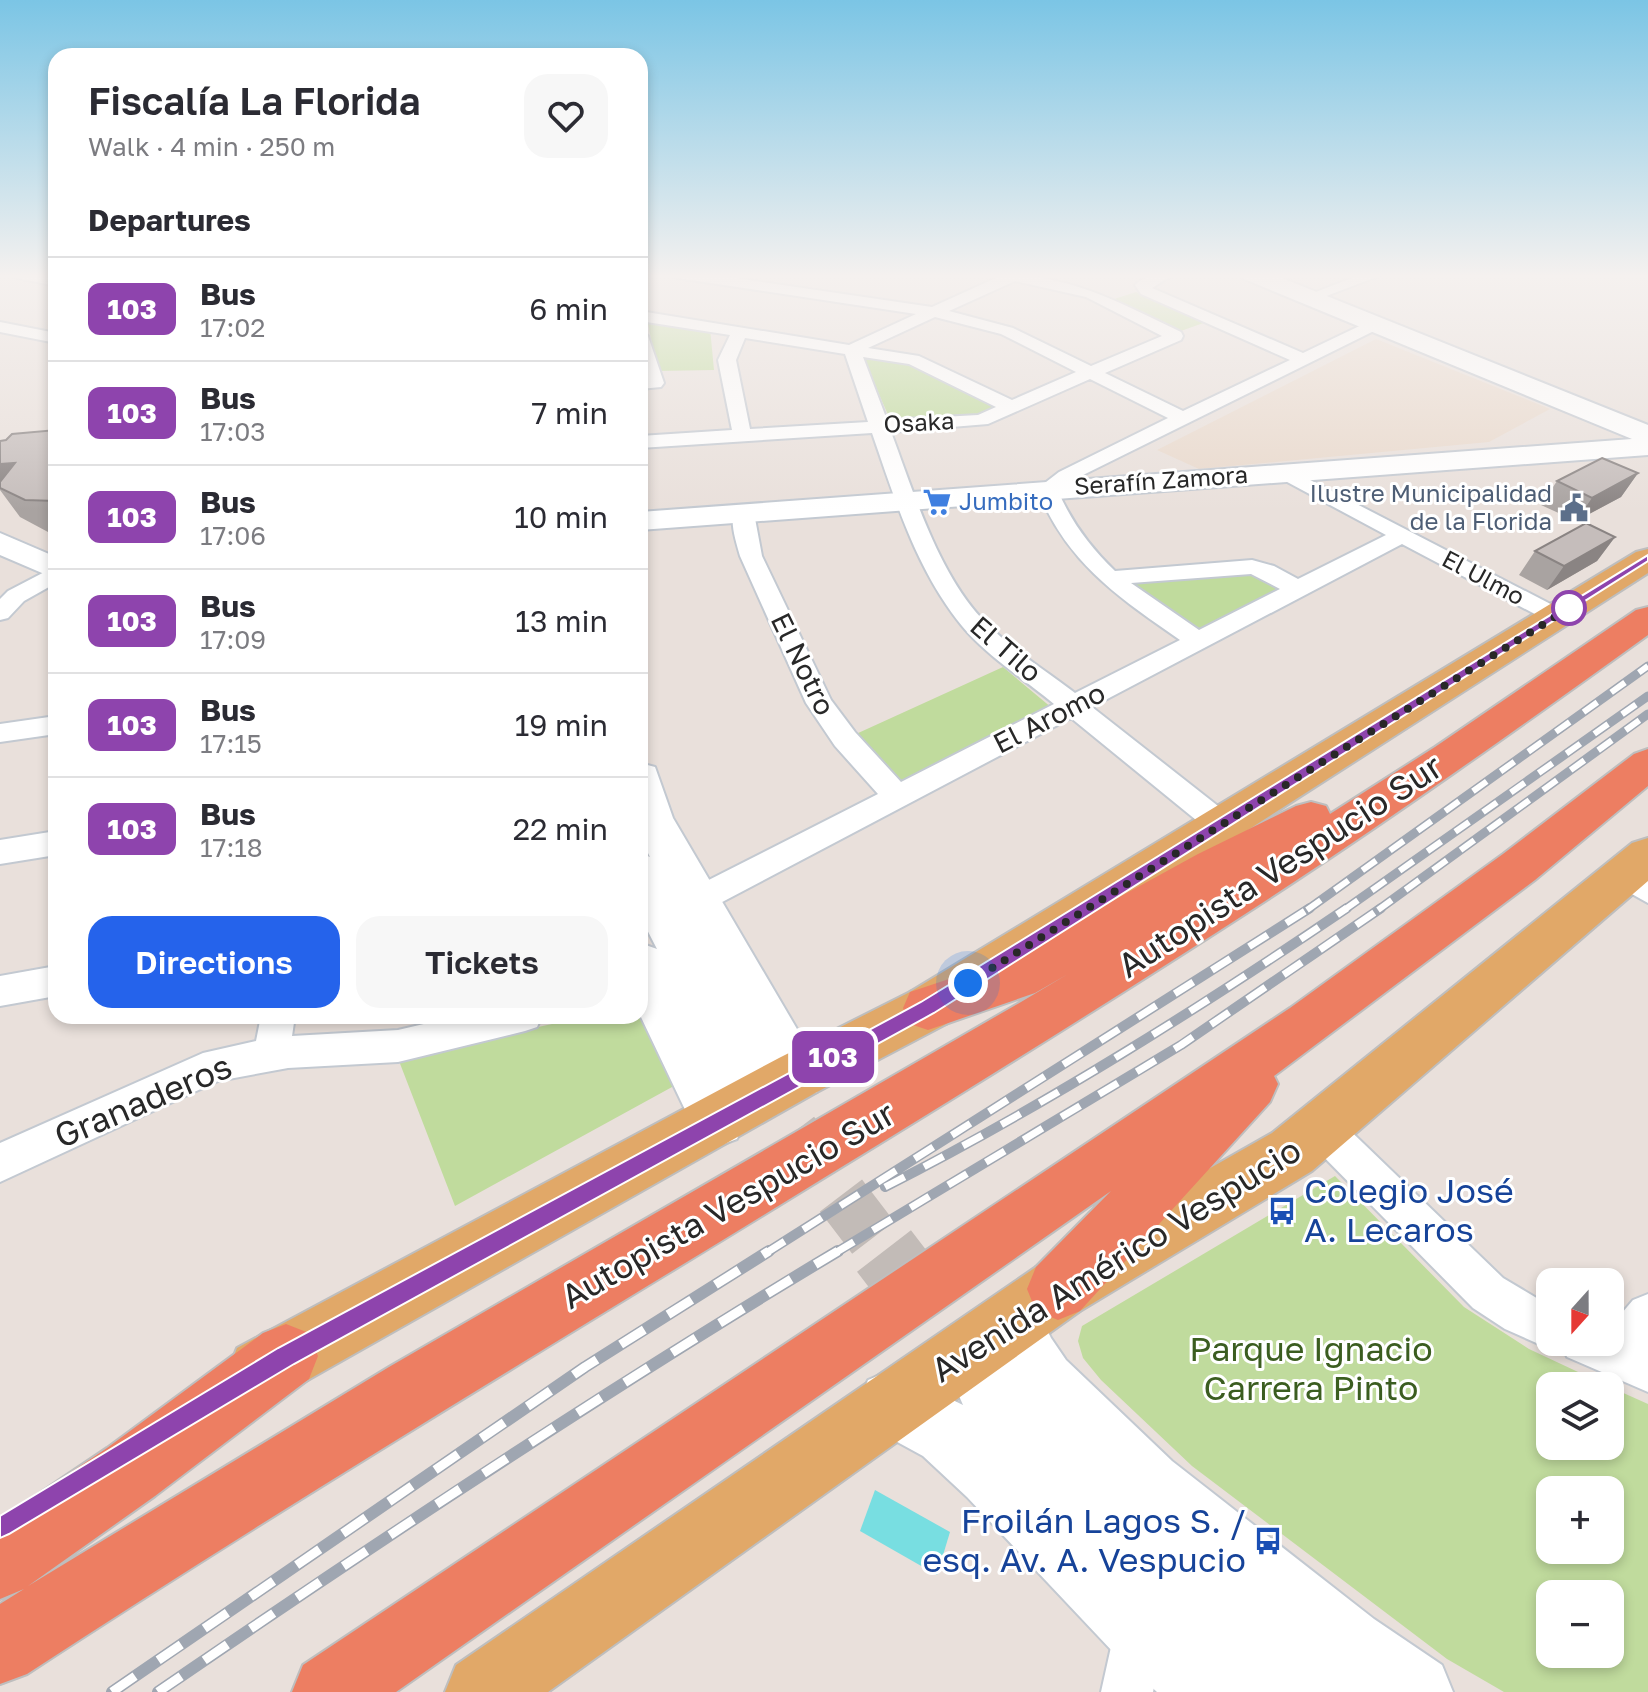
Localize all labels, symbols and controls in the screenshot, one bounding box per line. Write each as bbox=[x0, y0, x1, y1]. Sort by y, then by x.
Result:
button: heart bbox=[524, 74, 608, 158]
text: Fiscalía La Florida bbox=[88, 78, 421, 123]
text: Walk · 4 min · 250 m bbox=[88, 131, 335, 162]
text: Departures bbox=[88, 202, 251, 238]
text: Bus bbox=[200, 276, 256, 312]
text: 6 min bbox=[529, 291, 608, 327]
text: 103 bbox=[107, 292, 157, 325]
text: 17:02 bbox=[200, 312, 265, 343]
text: Bus bbox=[200, 380, 256, 416]
text: 7 min bbox=[532, 395, 608, 431]
text: 103 bbox=[107, 396, 157, 429]
street label: Osaka bbox=[883, 405, 955, 438]
text: 17:03 bbox=[200, 416, 266, 447]
street label: Serafín Zamora bbox=[1073, 459, 1249, 500]
place label: Ilustre Municipalidad de la Florida bbox=[1310, 478, 1552, 535]
text: Bus bbox=[200, 484, 256, 520]
place label: Jumbito bbox=[959, 486, 1053, 515]
supermarket icon: Jumbito bbox=[922, 487, 952, 517]
public building icon: Ilustre Municipalidad de la Florida bbox=[1559, 493, 1589, 523]
text: 10 min bbox=[514, 499, 608, 535]
text: 103 bbox=[107, 500, 157, 533]
text: 17:06 bbox=[200, 520, 266, 551]
street label: El Ulmo bbox=[1438, 543, 1530, 610]
text: Bus bbox=[200, 588, 256, 624]
unlabelled marker bbox=[1552, 591, 1586, 625]
text: 13 min bbox=[515, 603, 608, 639]
text: 103 bbox=[107, 604, 157, 637]
street label: El Notro bbox=[765, 607, 842, 720]
street label: El Tilo bbox=[964, 609, 1049, 688]
text: 17:09 bbox=[200, 624, 266, 655]
street label: El Aromo bbox=[987, 675, 1110, 760]
text: Bus bbox=[200, 692, 256, 728]
text: 19 min bbox=[515, 707, 608, 743]
text: 103 bbox=[107, 708, 157, 741]
text: 17:15 bbox=[200, 728, 262, 759]
street label: Autopista Vespucio Sur bbox=[1110, 745, 1449, 985]
text: Bus bbox=[200, 796, 256, 832]
text: 22 min bbox=[513, 811, 608, 847]
text: 103 bbox=[107, 812, 157, 845]
text: 17:18 bbox=[200, 832, 263, 863]
button: Directions bbox=[88, 916, 340, 1008]
button: Tickets bbox=[356, 916, 608, 1008]
your location bbox=[948, 963, 988, 1003]
line badge: 103 bbox=[787, 1031, 879, 1083]
text: 103 bbox=[808, 1040, 858, 1073]
street label: Granaderos bbox=[48, 1045, 237, 1155]
street label: Autopista Vespucio Sur bbox=[554, 1092, 901, 1316]
street label: Avenida Américo Vespucio bbox=[923, 1129, 1307, 1389]
place label: Colegio José A. Lecaros bbox=[1304, 1170, 1514, 1249]
bus stop icon: Colegio José A. Lecaros bbox=[1267, 1196, 1297, 1226]
north arrow bbox=[1536, 1268, 1624, 1356]
map controls bbox=[1536, 1268, 1624, 1668]
park label: Parque Ignacio Carrera Pinto bbox=[1189, 1328, 1433, 1407]
button: layers bbox=[1536, 1372, 1624, 1460]
button: + bbox=[1536, 1476, 1624, 1564]
place label: Froilán Lagos S. / esq. Av. A. Vespucio bbox=[922, 1500, 1246, 1579]
bus stop icon: Froilán Lagos S. / esq. Av. A. Vespucio bbox=[1253, 1526, 1283, 1556]
button: − bbox=[1536, 1580, 1624, 1668]

